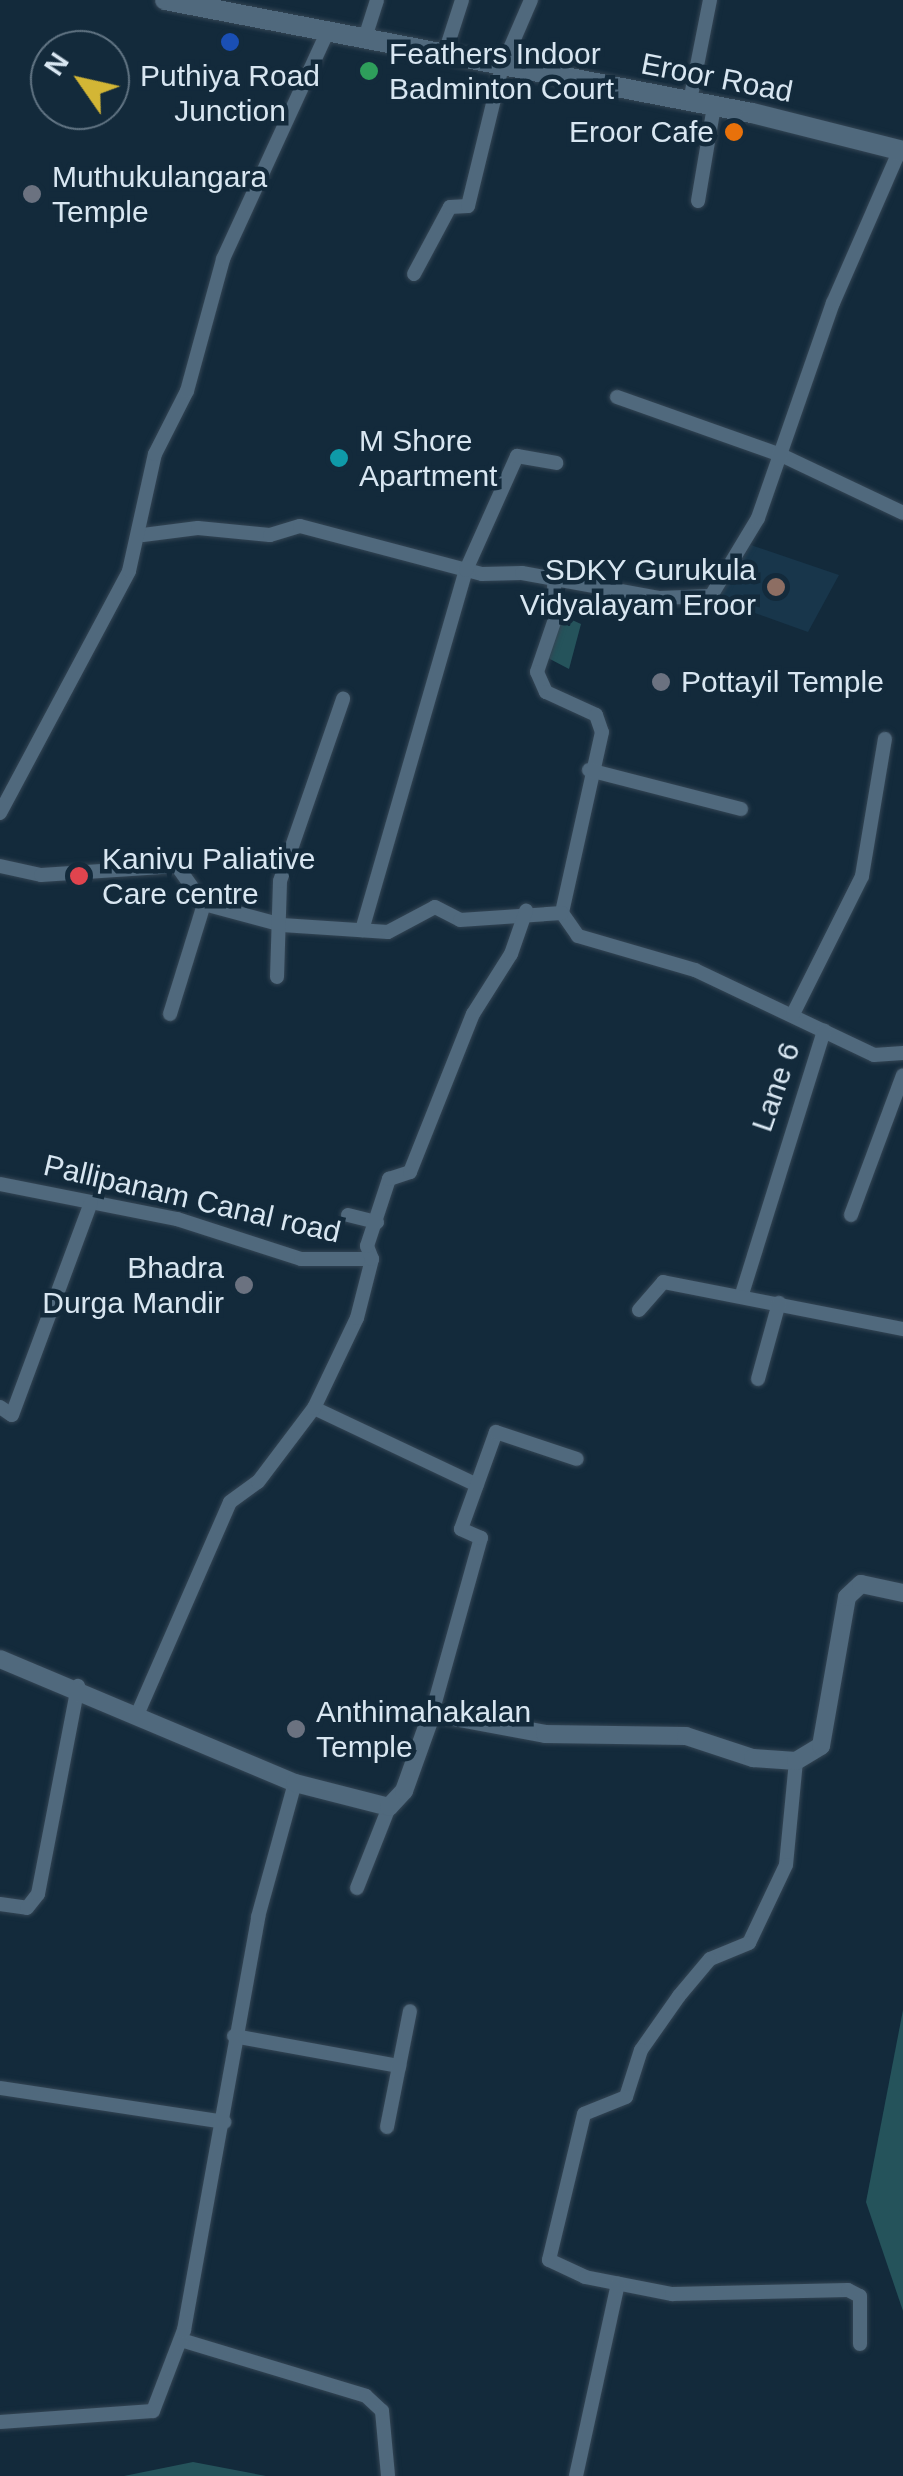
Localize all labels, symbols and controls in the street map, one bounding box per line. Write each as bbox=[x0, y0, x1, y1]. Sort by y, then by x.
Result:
north arrow bbox=[30, 30, 130, 130]
marker: Puthiya Road Junction bbox=[219, 31, 241, 53]
place label: Feathers Indoor Badminton Court bbox=[389, 36, 614, 106]
street label: Eroor Road bbox=[638, 46, 796, 110]
text: N bbox=[38, 47, 75, 81]
place label: Puthiya Road Junction bbox=[140, 58, 320, 128]
marker: Feathers Indoor Badminton Court bbox=[358, 60, 380, 82]
place label: Eroor Cafe bbox=[569, 114, 714, 150]
marker: Eroor Cafe bbox=[723, 121, 745, 143]
place label: Muthukulangara Temple bbox=[52, 159, 267, 230]
marker: Muthukulangara Temple bbox=[21, 183, 43, 205]
place label: M Shore Apartment bbox=[359, 423, 497, 494]
marker: M Shore Apartment bbox=[328, 447, 350, 469]
place label: SDKY Gurukula Vidyalayam Eroor bbox=[520, 552, 756, 622]
marker: SDKY Gurukula Vidyalayam Eroor bbox=[765, 576, 787, 598]
place label: Pottayil Temple bbox=[681, 664, 884, 700]
marker: Pottayil Temple bbox=[650, 671, 672, 693]
place label: Kanivu Paliative Care centre bbox=[102, 841, 315, 912]
marker: Kanivu Paliative Care centre bbox=[66, 863, 92, 889]
street label: Lane 6 bbox=[744, 1038, 808, 1136]
street label: Pallipanam Canal road bbox=[40, 1147, 344, 1251]
place label: Bhadra Durga Mandir bbox=[42, 1250, 224, 1320]
marker: Bhadra Durga Mandir bbox=[233, 1274, 255, 1296]
place label: Anthimahakalan Temple bbox=[316, 1694, 531, 1764]
marker: Anthimahakalan Temple bbox=[285, 1718, 307, 1740]

